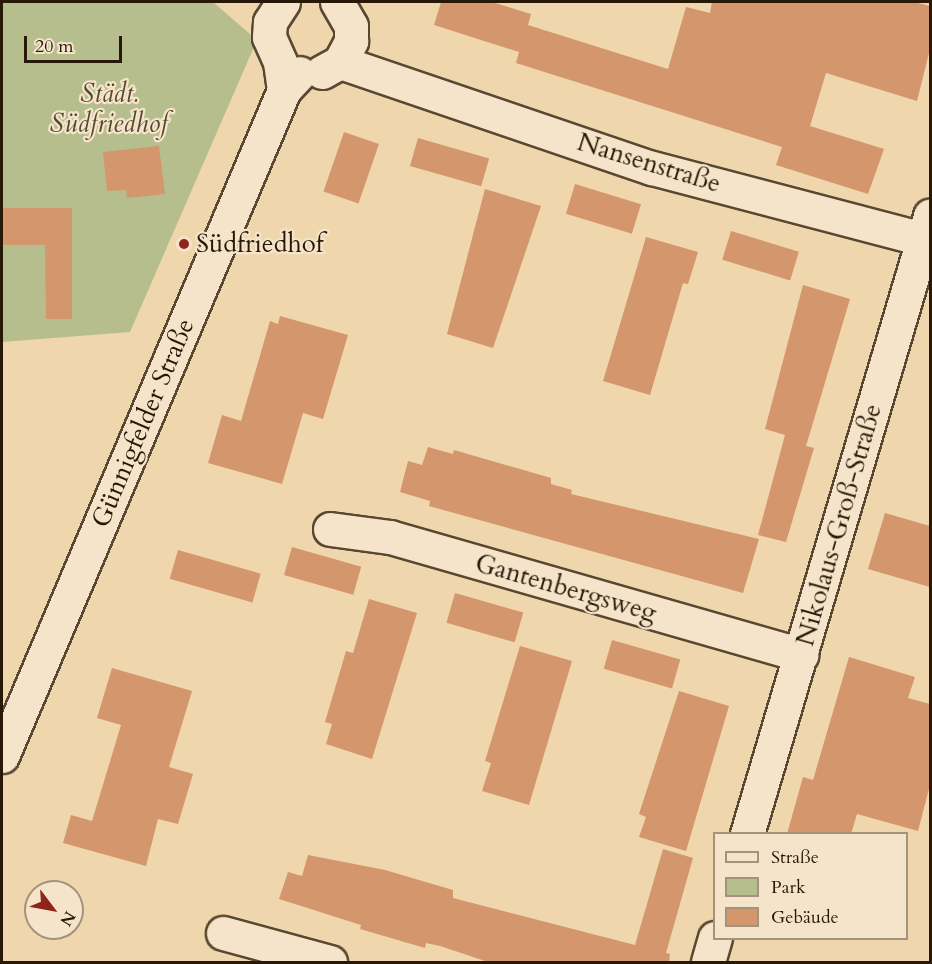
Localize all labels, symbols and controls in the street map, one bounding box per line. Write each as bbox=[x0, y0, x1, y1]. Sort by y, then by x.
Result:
scale bar bbox=[27, 24, 124, 62]
text: 20 m bbox=[35, 34, 74, 59]
park label: Städt. Südfriedhof bbox=[50, 78, 168, 140]
street label: Nansenstraße bbox=[573, 126, 725, 200]
place label: Südfriedhof bbox=[196, 228, 324, 260]
marker: Südfriedhof bbox=[177, 237, 191, 251]
street label: Günnigfelder Straße bbox=[85, 314, 201, 532]
street label: Nikolaus-Groß-Straße bbox=[790, 400, 888, 650]
street label: Gantenbergsweg bbox=[472, 547, 660, 629]
legend bbox=[713, 832, 908, 940]
text: Straße bbox=[771, 845, 819, 870]
text: Park bbox=[771, 875, 806, 900]
north arrow bbox=[24, 880, 84, 940]
text: Gebäude bbox=[771, 905, 839, 930]
text: N bbox=[55, 907, 81, 930]

